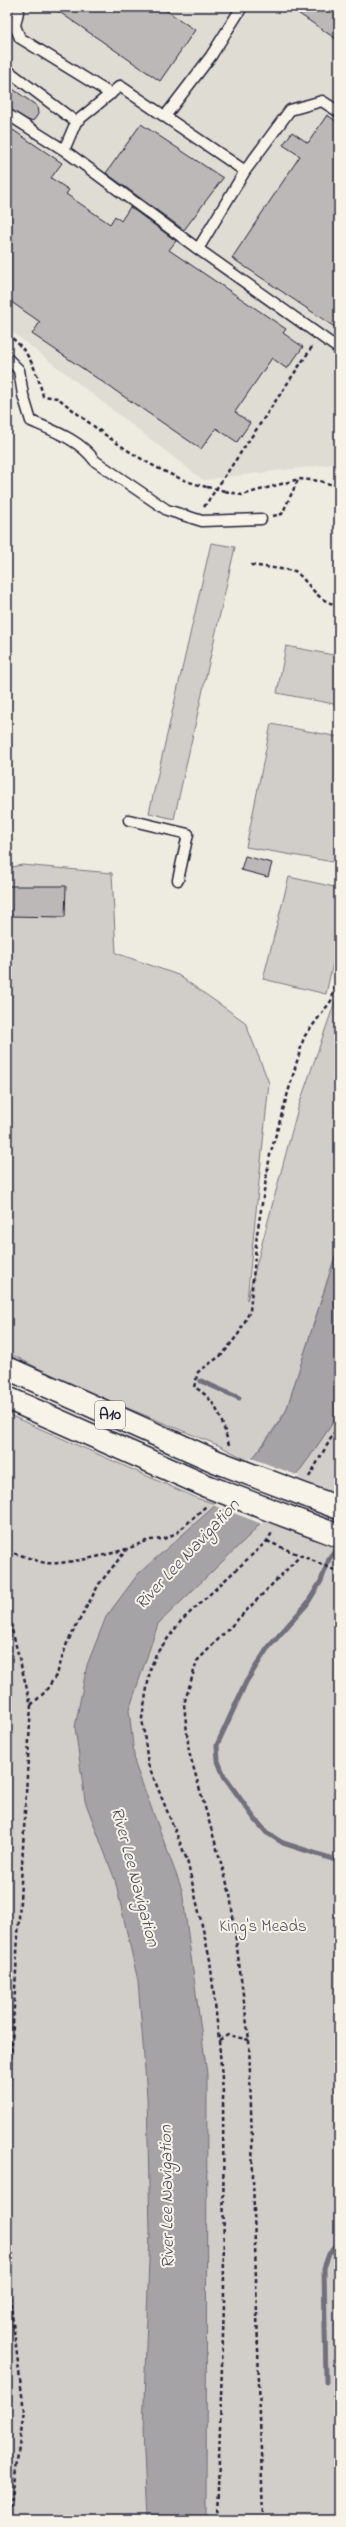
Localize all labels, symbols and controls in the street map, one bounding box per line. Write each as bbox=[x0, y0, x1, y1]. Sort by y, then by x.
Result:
road number: A10 bbox=[95, 1401, 125, 1429]
water label: River Lee Navigation bbox=[130, 1493, 247, 1616]
water label: River Lee Navigation bbox=[103, 1804, 165, 1951]
park label: King's Meads bbox=[219, 1914, 307, 1941]
water label: River Lee Navigation bbox=[154, 2124, 182, 2269]

